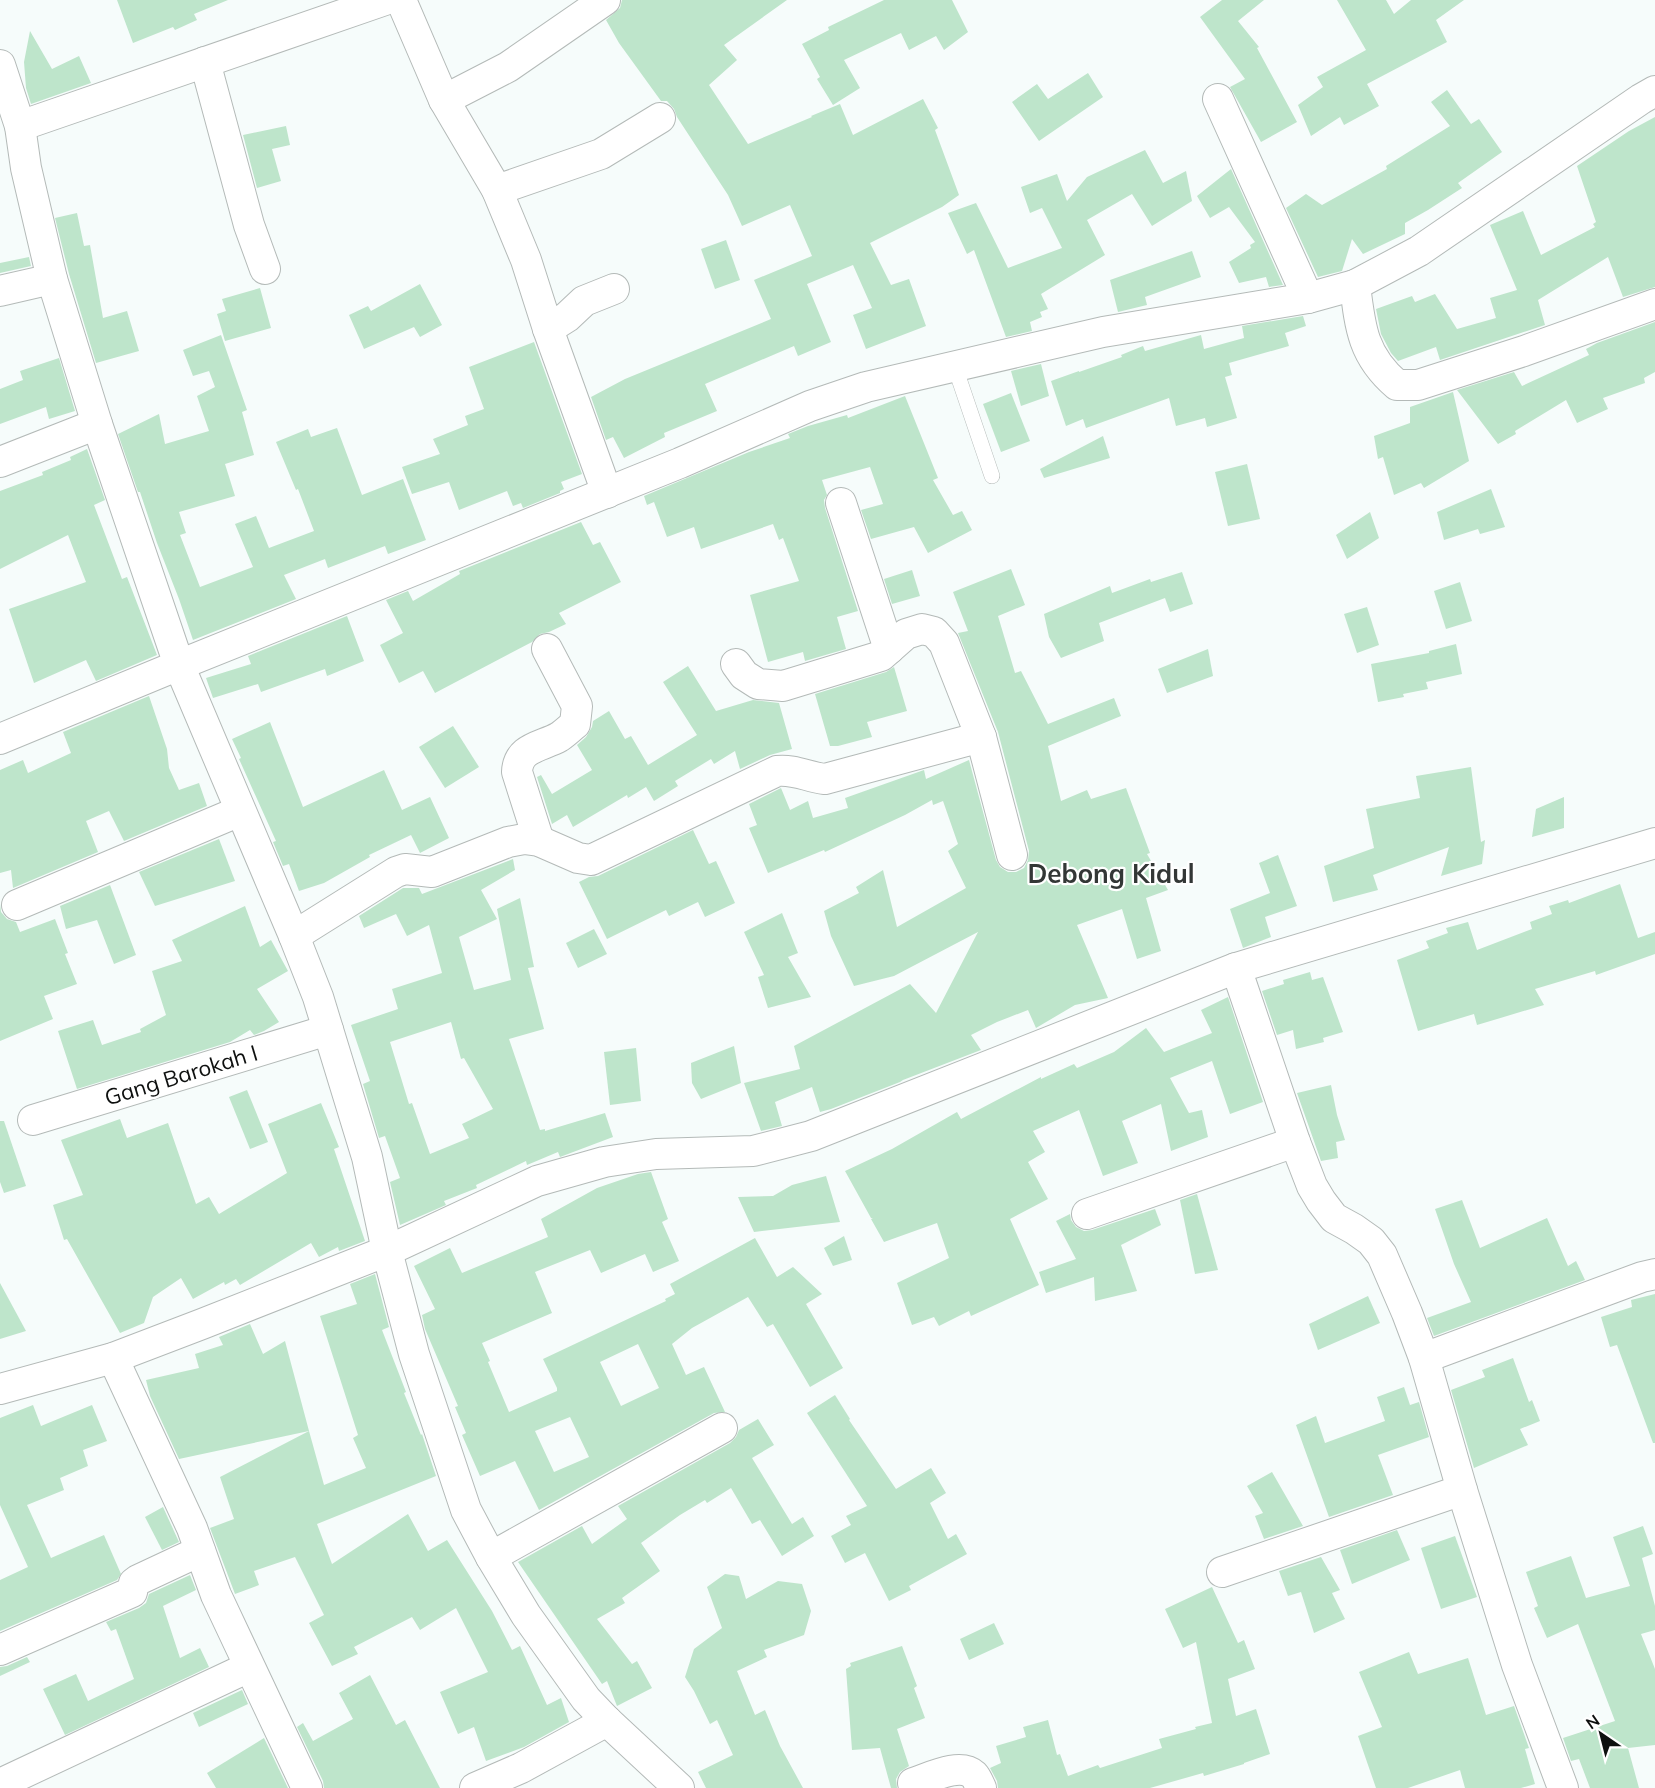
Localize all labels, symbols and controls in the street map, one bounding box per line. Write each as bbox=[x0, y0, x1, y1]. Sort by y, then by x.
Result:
district label: Debong Kidul bbox=[1027, 857, 1195, 890]
street label: Gang Barokah I bbox=[101, 1038, 261, 1112]
north arrow bbox=[1571, 1704, 1631, 1764]
text: N bbox=[1582, 1710, 1603, 1733]

